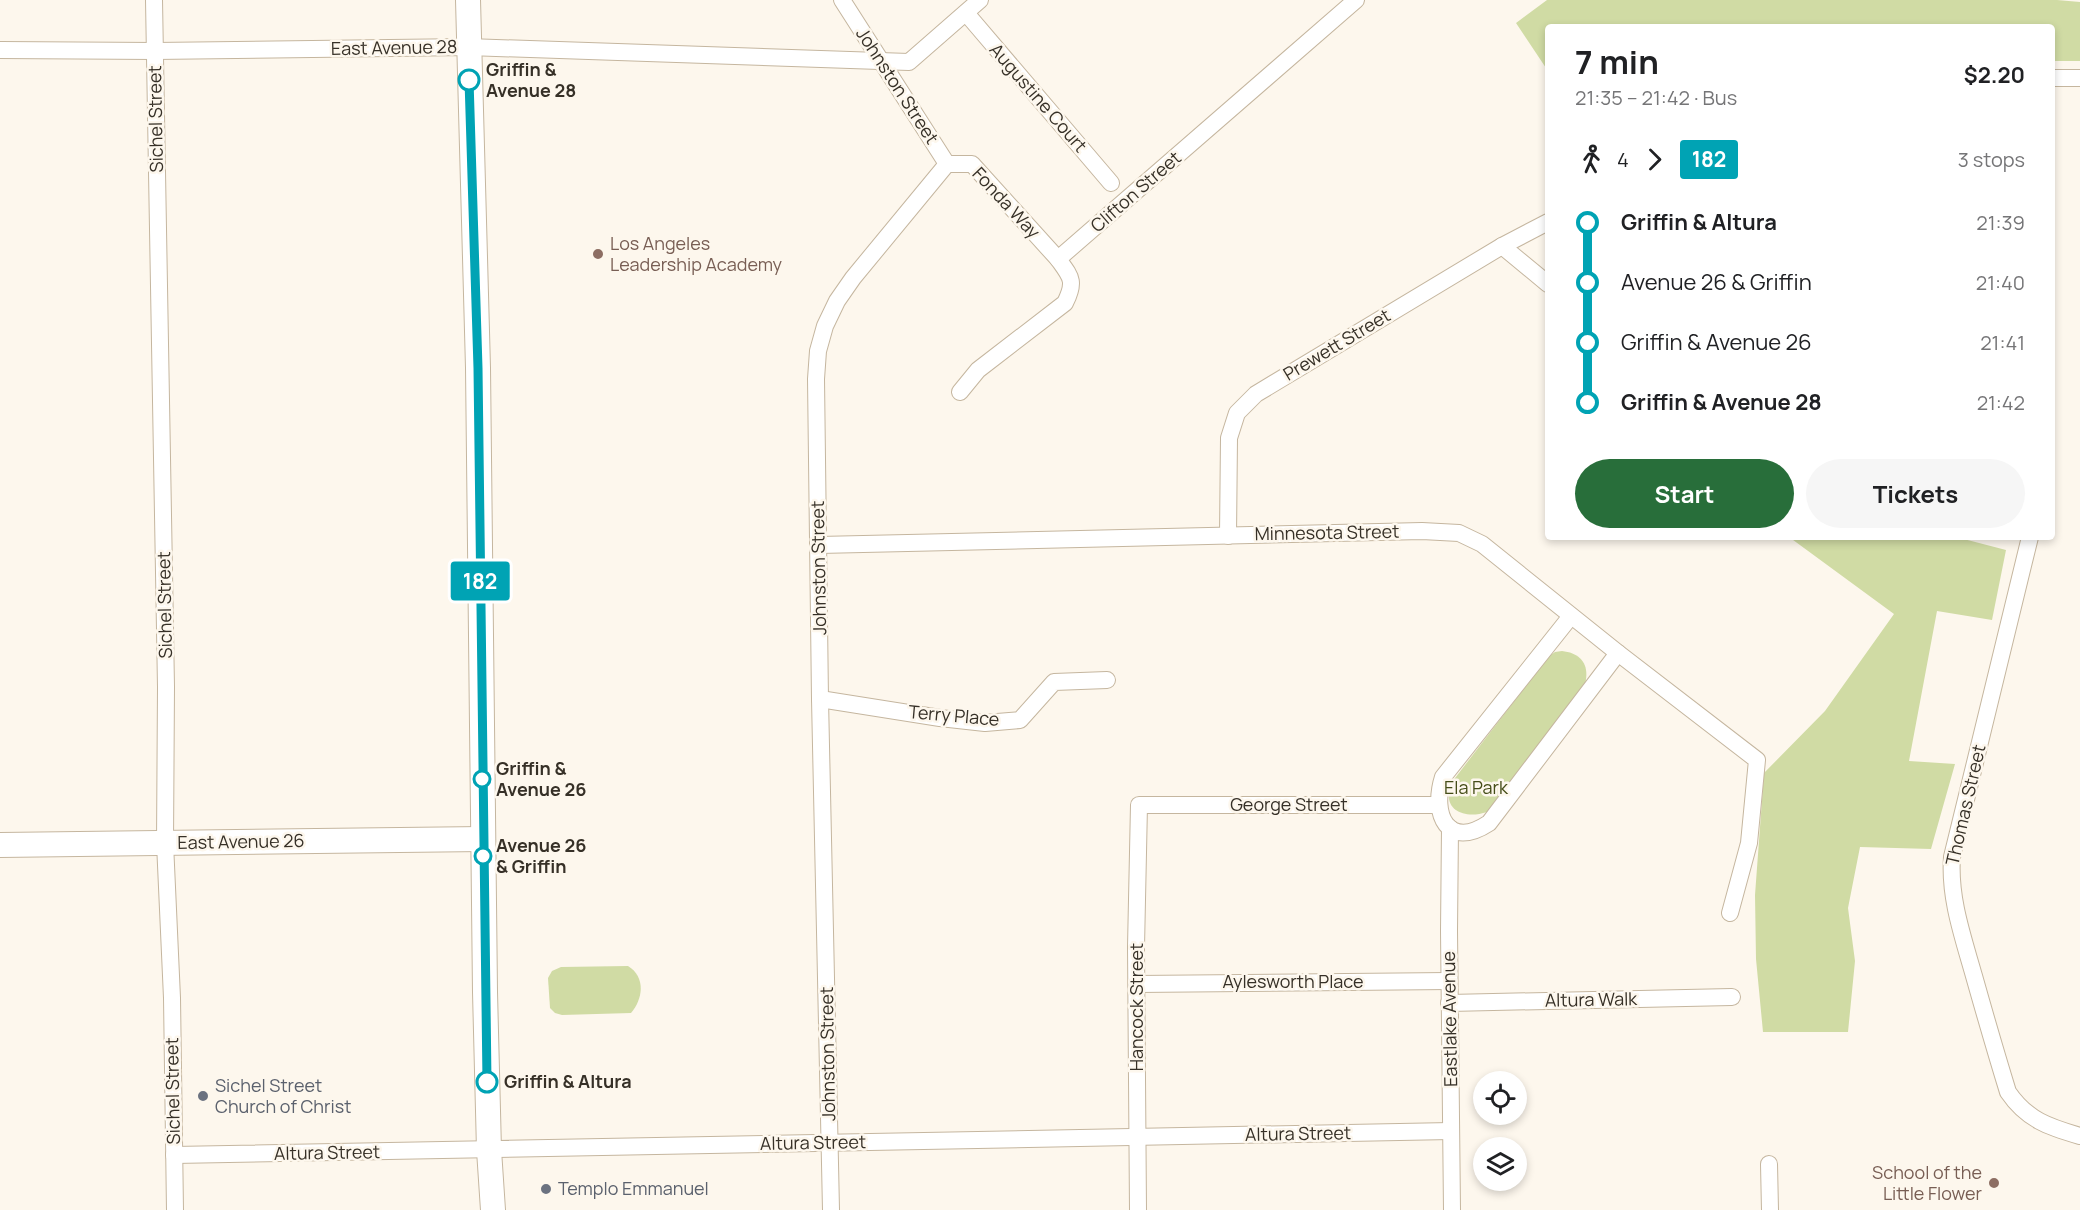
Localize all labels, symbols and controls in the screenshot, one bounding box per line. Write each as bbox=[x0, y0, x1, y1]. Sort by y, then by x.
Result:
street label: Johnston Street bbox=[851, 23, 945, 148]
street label: East Avenue 28 bbox=[331, 34, 457, 60]
street label: Augustine Court bbox=[985, 38, 1093, 157]
text: 7 min bbox=[1575, 39, 1659, 84]
place label: Griffin & Avenue 28 bbox=[486, 57, 576, 102]
text: $2.20 bbox=[1964, 60, 2025, 90]
street label: Sichel Street bbox=[142, 65, 168, 173]
marker: Griffin & Avenue 28 bbox=[458, 69, 480, 91]
text: 21:35 – 21:42 · Bus bbox=[1575, 84, 1737, 111]
icon: walk bbox=[1575, 143, 1608, 176]
icon: forward bbox=[1638, 143, 1671, 176]
street label: Clifton Street bbox=[1085, 145, 1186, 237]
text: 182 bbox=[1692, 145, 1726, 173]
text: 4 bbox=[1617, 146, 1629, 173]
text: 3 stops bbox=[1958, 146, 2025, 173]
street label: Fonda Way bbox=[967, 161, 1046, 244]
text: Griffin & Altura bbox=[1621, 207, 1777, 237]
text: 21:39 bbox=[1976, 209, 2025, 236]
place label: Los Angeles Leadership Academy bbox=[610, 231, 783, 276]
marker: Los Angeles Leadership Academy bbox=[591, 247, 605, 261]
text: Avenue 26 & Griffin bbox=[1621, 267, 1812, 297]
text: 21:40 bbox=[1976, 269, 2025, 296]
street label: Prewett Street bbox=[1278, 303, 1395, 386]
text: Griffin & Avenue 26 bbox=[1621, 327, 1812, 357]
text: 21:41 bbox=[1980, 329, 2025, 356]
text: Griffin & Avenue 28 bbox=[1621, 387, 1822, 417]
text: 21:42 bbox=[1977, 389, 2025, 416]
button: Start bbox=[1575, 459, 1794, 528]
button: Tickets bbox=[1806, 459, 2025, 528]
street label: Johnston Street bbox=[805, 501, 831, 635]
street label: Minnesota Street bbox=[1254, 519, 1400, 545]
street label: Sichel Street bbox=[151, 551, 177, 659]
line badge: 182 bbox=[446, 562, 514, 600]
text: 182 bbox=[463, 567, 497, 595]
street label: Terry Place bbox=[908, 699, 1000, 731]
street label: Thomas Street bbox=[1939, 742, 1991, 868]
place label: Griffin & Avenue 26 bbox=[496, 756, 586, 801]
marker: Griffin & Avenue 26 bbox=[473, 770, 491, 788]
park label: Ela Park bbox=[1444, 775, 1509, 799]
street label: George Street bbox=[1230, 792, 1348, 816]
street label: East Avenue 26 bbox=[177, 828, 305, 854]
place label: Avenue 26 & Griffin bbox=[496, 833, 586, 878]
marker: Avenue 26 & Griffin bbox=[474, 847, 492, 865]
street label: Hancock Street bbox=[1124, 943, 1148, 1071]
street label: Eastlake Avenue bbox=[1436, 951, 1462, 1087]
street label: Aylesworth Place bbox=[1222, 969, 1364, 993]
street label: Altura Walk bbox=[1545, 986, 1638, 1012]
street label: Johnston Street bbox=[814, 987, 840, 1121]
street label: Sichel Street bbox=[159, 1037, 185, 1145]
place label: Griffin & Altura bbox=[504, 1069, 632, 1093]
marker: Griffin & Altura bbox=[476, 1071, 498, 1093]
map controls bbox=[1473, 1071, 1527, 1191]
button: locate bbox=[1473, 1071, 1527, 1125]
place label: Sichel Street Church of Christ bbox=[215, 1073, 351, 1118]
marker: Sichel Street Church of Christ bbox=[196, 1089, 210, 1103]
street label: Altura Street bbox=[1245, 1120, 1351, 1146]
street label: Altura Street bbox=[760, 1129, 866, 1155]
button: layers bbox=[1473, 1137, 1527, 1191]
street label: Altura Street bbox=[274, 1139, 380, 1165]
place label: School of the Little Flower bbox=[1872, 1160, 1982, 1205]
place label: Templo Emmanuel bbox=[558, 1176, 709, 1200]
marker: School of the Little Flower bbox=[1987, 1176, 2001, 1190]
marker: Templo Emmanuel bbox=[539, 1182, 553, 1196]

